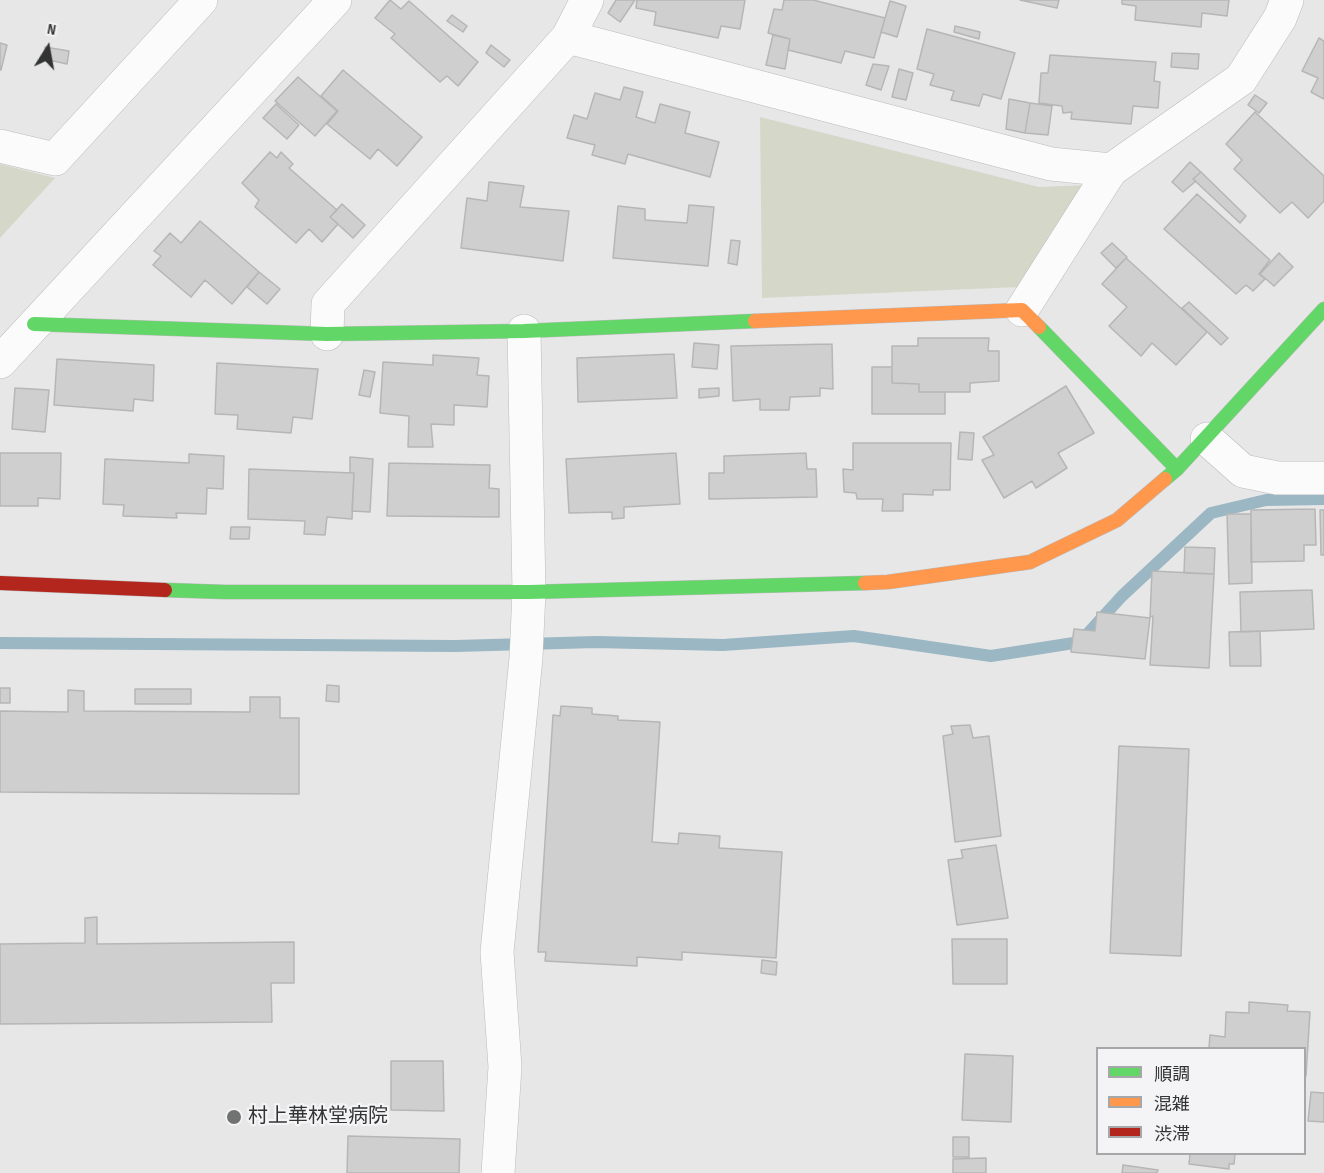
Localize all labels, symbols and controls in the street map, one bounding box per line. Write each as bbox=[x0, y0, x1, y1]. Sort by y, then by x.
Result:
north arrow bbox=[18, 18, 78, 78]
text: N bbox=[46, 20, 58, 40]
legend bbox=[1096, 1047, 1306, 1155]
text: 順調 bbox=[1154, 1064, 1190, 1085]
text: 混雑 bbox=[1154, 1094, 1190, 1115]
place label: 村上華林堂病院 bbox=[248, 1105, 388, 1129]
marker: 村上華林堂病院 bbox=[225, 1108, 243, 1126]
text: 渋滞 bbox=[1154, 1124, 1190, 1145]

